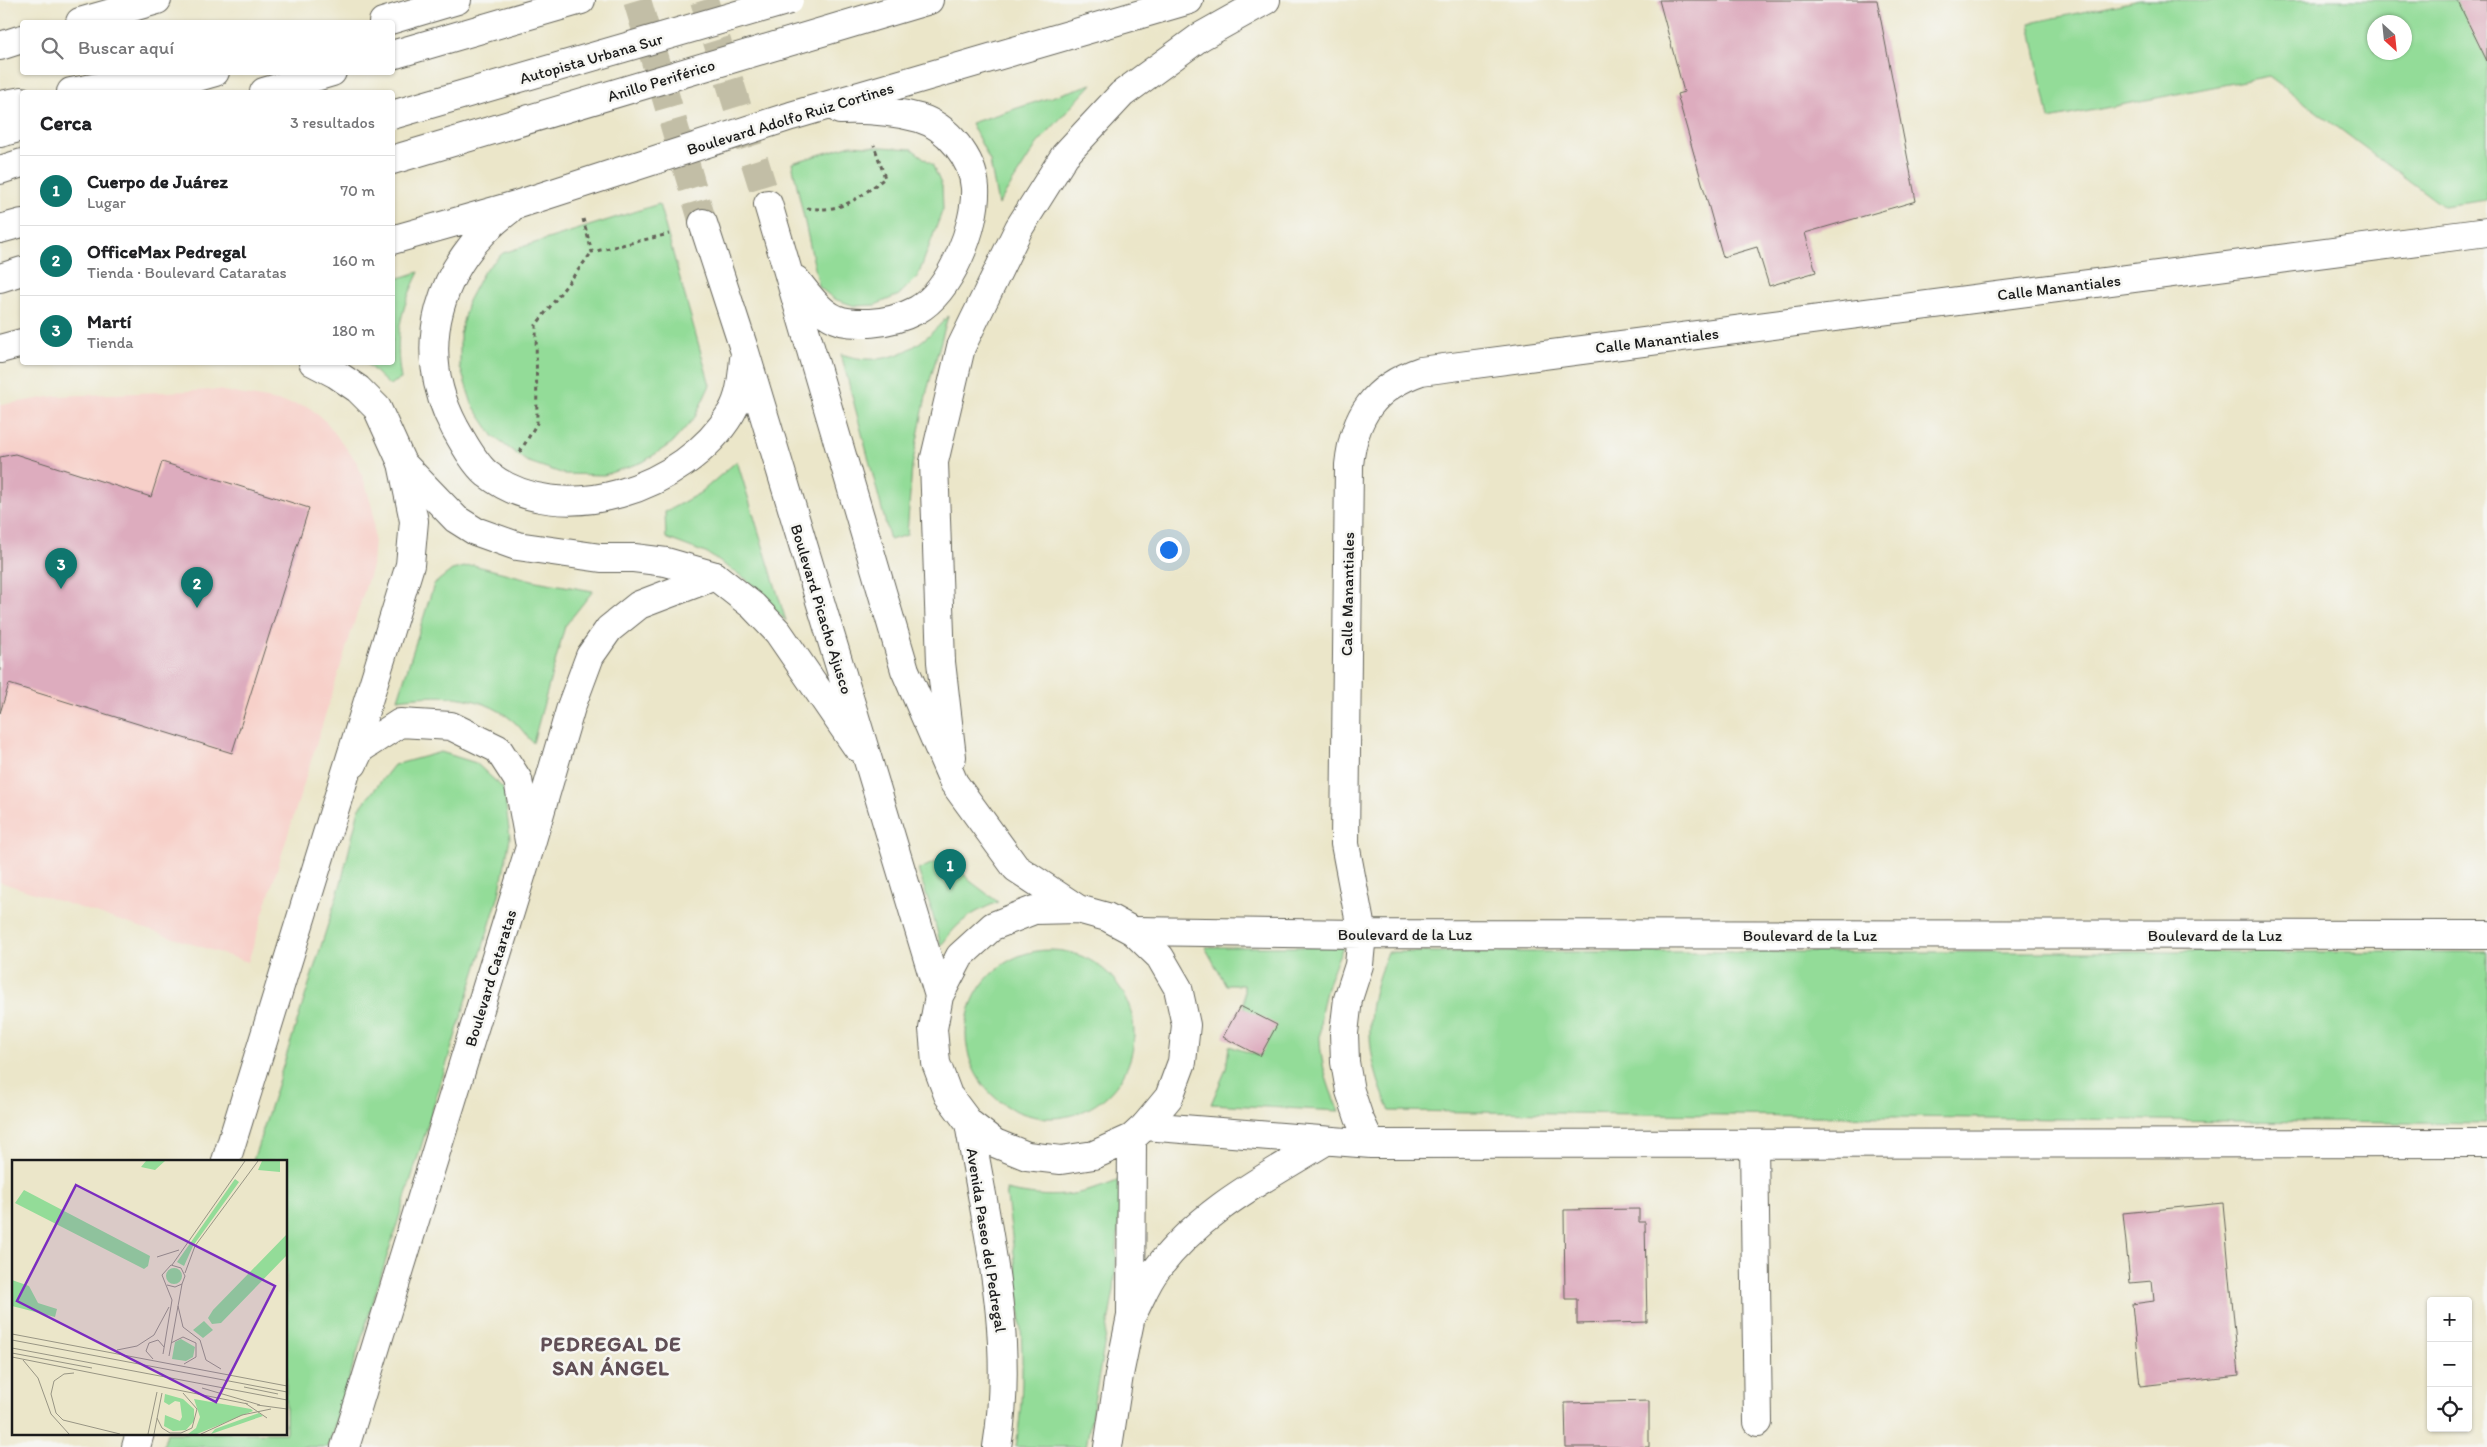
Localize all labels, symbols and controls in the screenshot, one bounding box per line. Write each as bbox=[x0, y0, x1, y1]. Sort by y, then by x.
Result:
north arrow bbox=[2367, 15, 2412, 60]
search box bbox=[20, 20, 395, 75]
street label: Autopista Urbana Sur bbox=[517, 29, 665, 88]
icon: search bbox=[38, 34, 66, 62]
text: Buscar aquí bbox=[78, 36, 174, 59]
street label: Anillo Periférico bbox=[605, 55, 717, 106]
street label: Boulevard Adolfo Ruiz Cortines bbox=[685, 78, 896, 159]
text: Cerca bbox=[40, 110, 92, 135]
text: 3 resultados bbox=[290, 113, 375, 132]
text: Cuerpo de Juárez bbox=[87, 170, 228, 193]
text: 1 bbox=[52, 181, 60, 200]
text: 70 m bbox=[340, 181, 375, 200]
text: Lugar bbox=[87, 193, 126, 212]
text: OfficeMax Pedregal bbox=[87, 240, 246, 263]
text: 2 bbox=[52, 251, 60, 270]
text: 160 m bbox=[332, 251, 375, 270]
text: Tienda · Boulevard Cataratas bbox=[87, 263, 287, 282]
street label: Calle Manantiales bbox=[1996, 270, 2122, 304]
text: Martí bbox=[87, 310, 131, 333]
text: 3 bbox=[52, 321, 60, 340]
text: 180 m bbox=[332, 321, 375, 340]
street label: Calle Manantiales bbox=[1594, 323, 1720, 357]
text: Tienda bbox=[87, 333, 134, 352]
street label: Boulevard Picacho Ajusco bbox=[787, 522, 856, 696]
street label: Calle Manantiales bbox=[1337, 532, 1358, 656]
your location bbox=[1156, 537, 1182, 563]
pin: 3 bbox=[45, 548, 77, 589]
pin: 2 bbox=[181, 567, 213, 608]
pin: 1 bbox=[934, 849, 966, 890]
street label: Boulevard Cataratas bbox=[461, 907, 520, 1049]
street label: Boulevard de la Luz bbox=[1338, 925, 1473, 944]
street label: Boulevard de la Luz bbox=[1743, 926, 1878, 945]
street label: Boulevard de la Luz bbox=[2148, 926, 2283, 945]
street label: Avenida Paseo del Pedregal bbox=[963, 1147, 1011, 1334]
inset map bbox=[12, 1160, 288, 1434]
map controls bbox=[2427, 1297, 2472, 1432]
button: + bbox=[2427, 1297, 2472, 1342]
district label: PEDREGAL DE SAN ÁNGEL bbox=[540, 1331, 682, 1380]
button: − bbox=[2427, 1342, 2472, 1387]
button: locate bbox=[2427, 1387, 2472, 1432]

